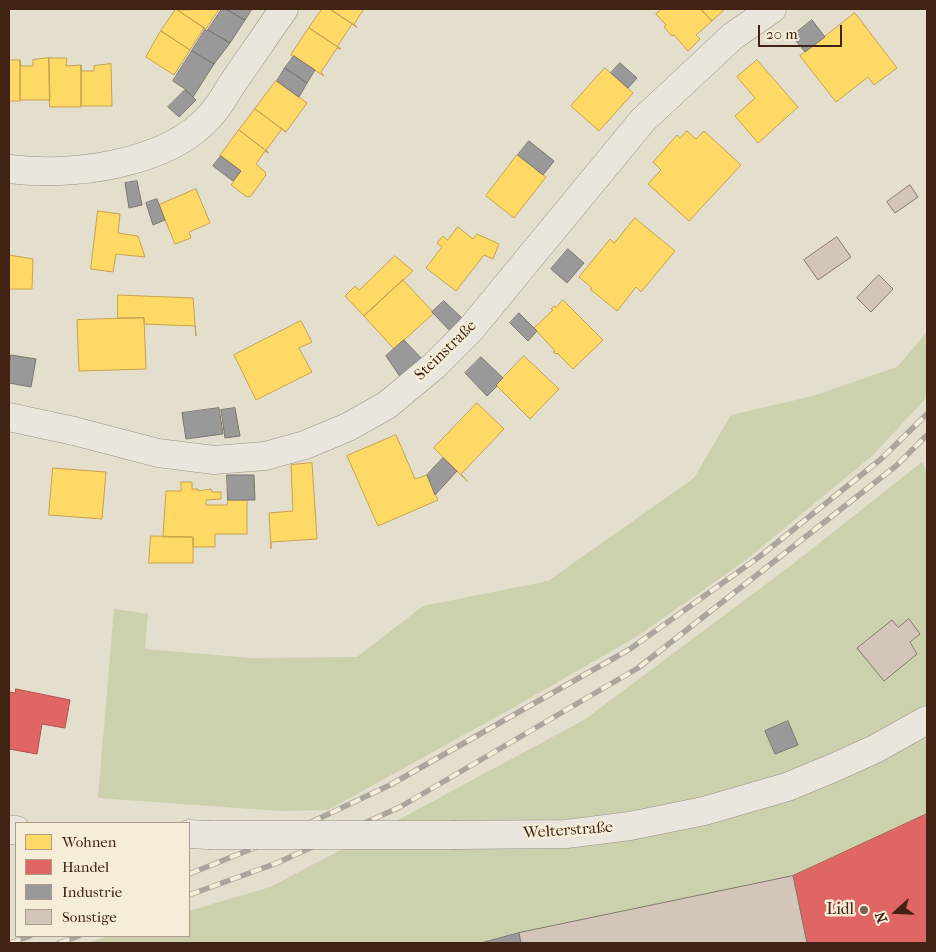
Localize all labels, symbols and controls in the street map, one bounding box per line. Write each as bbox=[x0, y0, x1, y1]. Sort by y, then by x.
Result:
scale bar bbox=[761, 15, 845, 47]
text: 20 m bbox=[766, 25, 798, 43]
street label: Steinstraße bbox=[411, 317, 481, 385]
street label: Welterstraße bbox=[523, 818, 613, 844]
legend bbox=[15, 822, 190, 937]
text: Wohnen bbox=[62, 833, 116, 851]
text: Handel bbox=[62, 858, 109, 876]
text: Industrie bbox=[62, 883, 122, 901]
north arrow bbox=[871, 887, 921, 937]
place label: Lidl bbox=[827, 900, 854, 920]
marker: Lidl bbox=[858, 904, 870, 916]
text: Sonstige bbox=[62, 908, 117, 926]
text: N bbox=[872, 909, 891, 925]

